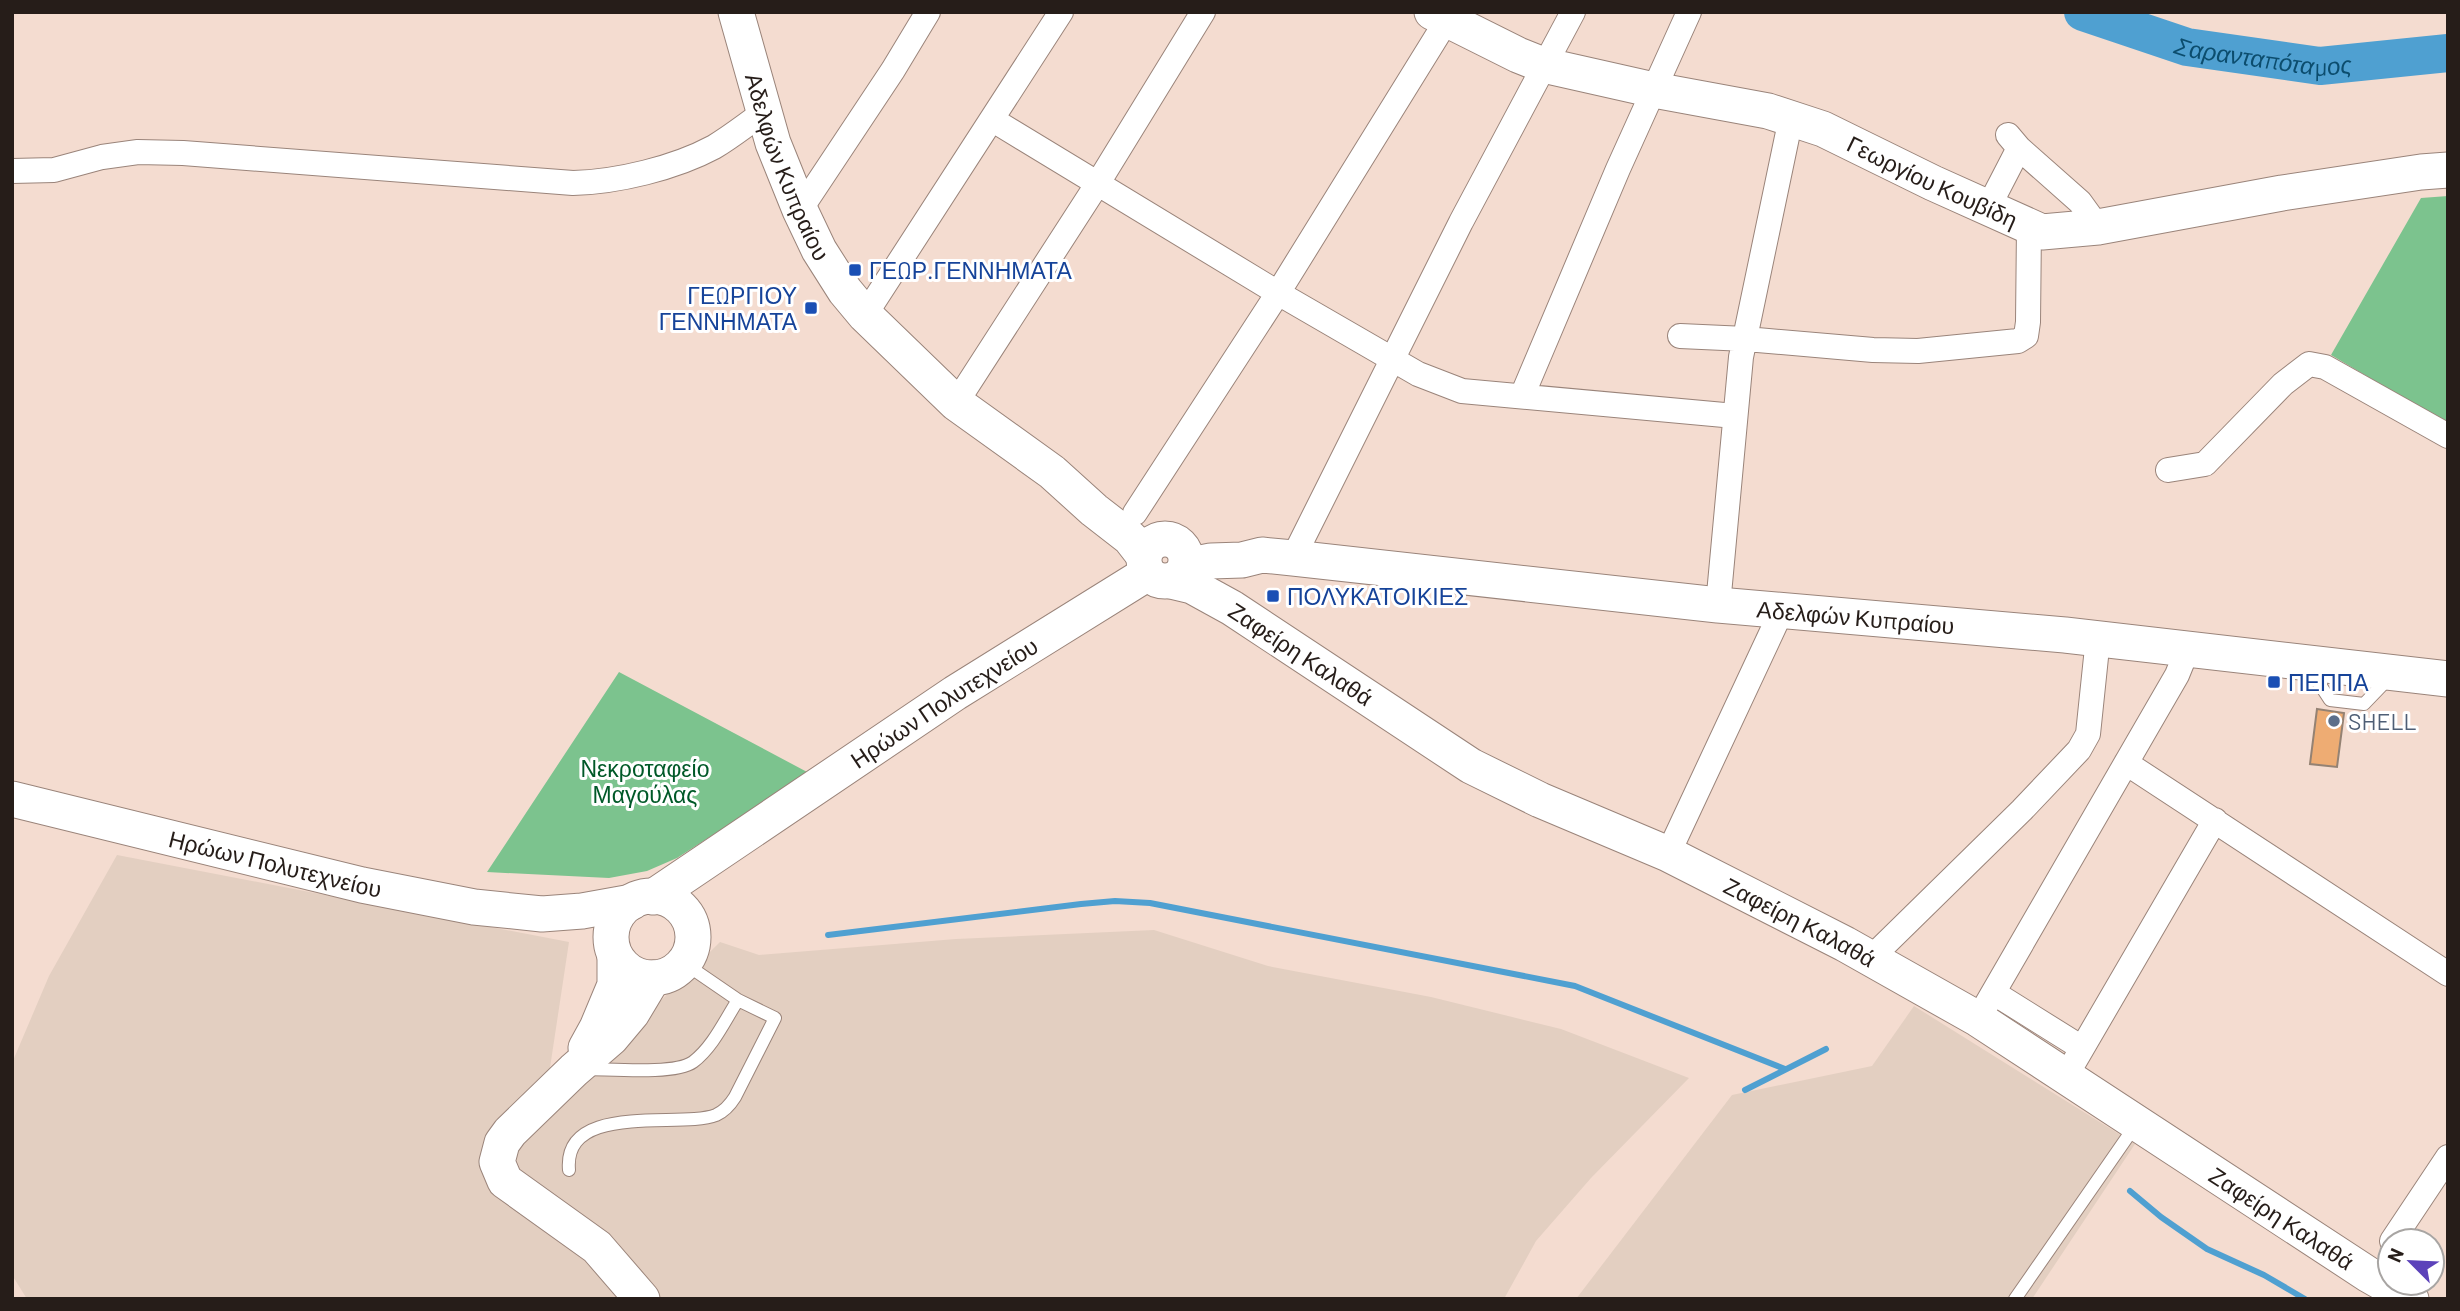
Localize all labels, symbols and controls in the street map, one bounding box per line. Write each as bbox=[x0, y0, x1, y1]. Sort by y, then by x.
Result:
water label: Σαρανταπόταμος bbox=[2170, 29, 2353, 81]
street label: Αδελφών Κυπραίου bbox=[740, 70, 836, 265]
street label: Γεωργίου Κουβίδη bbox=[1843, 129, 2022, 233]
place label: ΓΕΩΡ.ΓΕΝΝΗΜΑΤΑ bbox=[869, 256, 1072, 284]
marker: ΓΕΩΡ.ΓΕΝΝΗΜΑΤΑ bbox=[847, 262, 863, 278]
place label: ΓΕΩΡΓΙΟΥ ΓΕΝΝΗΜΑΤΑ bbox=[659, 281, 798, 335]
marker: ΓΕΩΡΓΙΟΥ ΓΕΝΝΗΜΑΤΑ bbox=[803, 300, 819, 316]
place label: ΠΟΛΥΚΑΤΟΙΚΙΕΣ bbox=[1287, 582, 1468, 610]
marker: ΠΟΛΥΚΑΤΟΙΚΙΕΣ bbox=[1265, 588, 1281, 604]
street label: Αδελφών Κυπραίου bbox=[1756, 594, 1956, 639]
street label: Ζαφείρη Καλαθά bbox=[1224, 596, 1378, 711]
street label: Ηρώων Πολυτεχνείου bbox=[845, 631, 1043, 774]
place label: ΠΕΠΠΑ bbox=[2288, 668, 2369, 696]
marker: ΠΕΠΠΑ bbox=[2266, 674, 2282, 690]
place label: SHELL bbox=[2348, 707, 2417, 735]
marker: SHELL bbox=[2326, 713, 2342, 729]
park label: Νεκροταφείο Μαγούλας bbox=[580, 754, 710, 808]
street label: Ηρώων Πολυτεχνείου bbox=[166, 824, 384, 903]
street label: Ζαφείρη Καλαθά bbox=[1719, 871, 1881, 973]
street label: Ζαφείρη Καλαθά bbox=[2204, 1160, 2359, 1275]
north arrow bbox=[2376, 1227, 2446, 1297]
text: N bbox=[2382, 1244, 2408, 1265]

